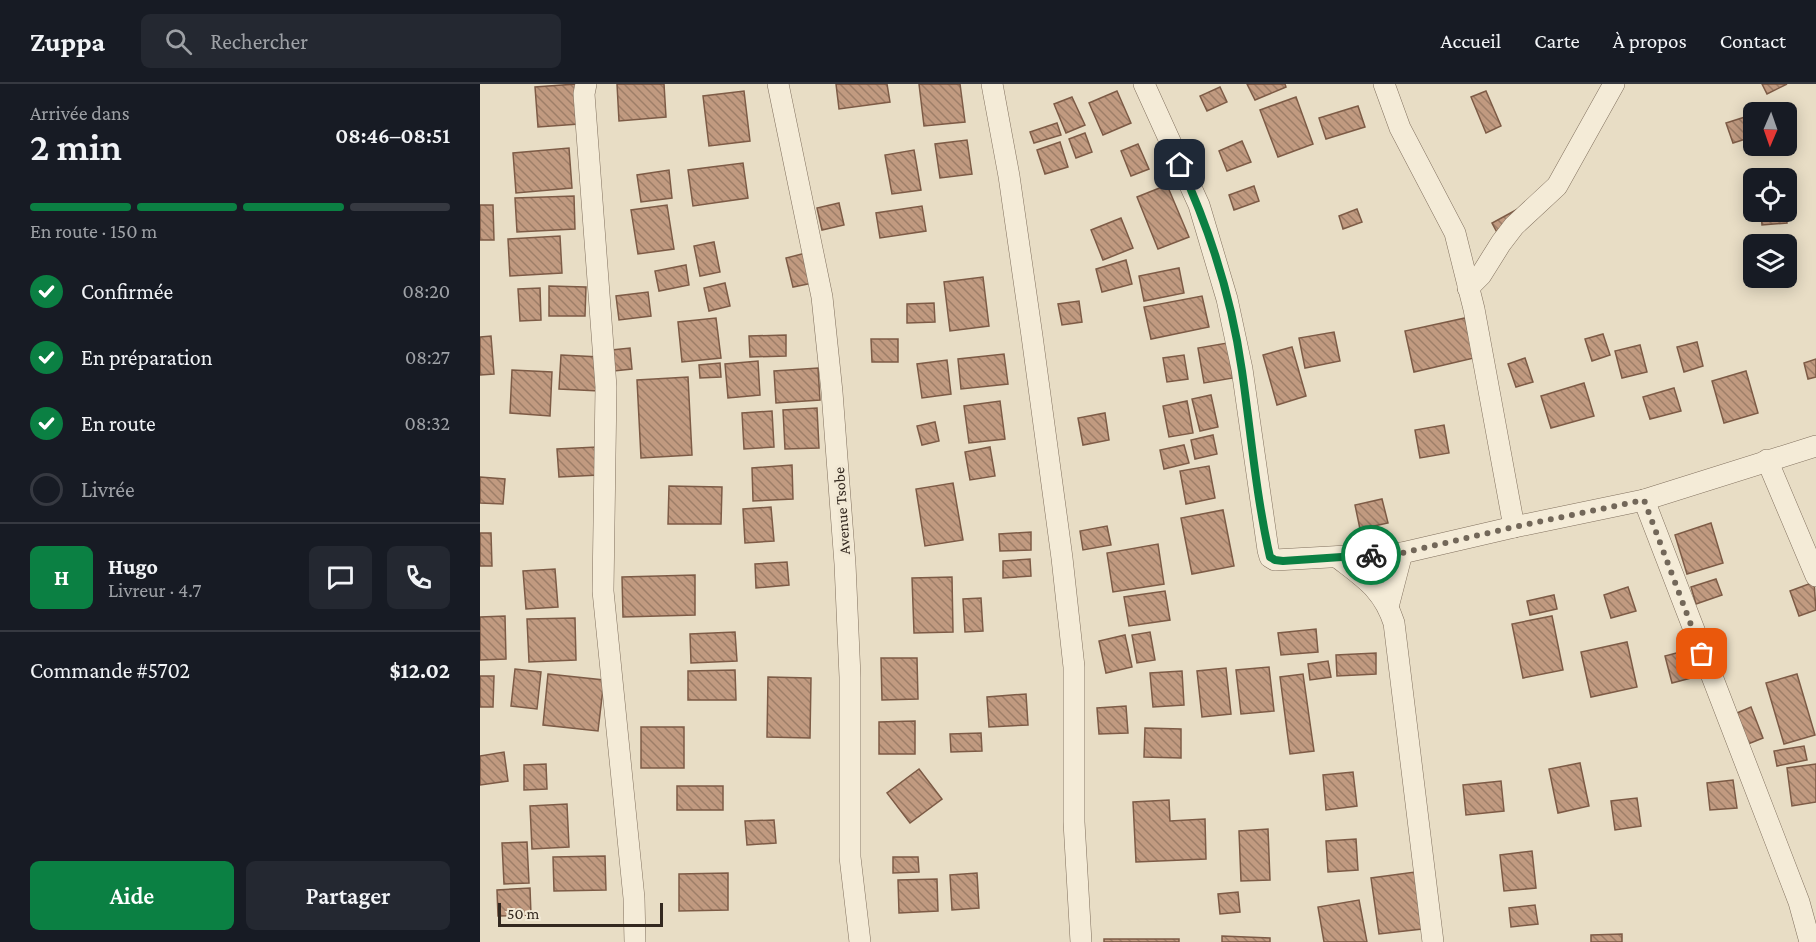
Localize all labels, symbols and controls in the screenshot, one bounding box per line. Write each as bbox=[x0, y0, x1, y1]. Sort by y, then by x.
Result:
search box bbox=[141, 14, 561, 68]
icon: search bbox=[162, 25, 195, 58]
text: Zuppa bbox=[30, 26, 105, 57]
text: Rechercher bbox=[210, 29, 308, 54]
text: Accueil bbox=[1441, 29, 1501, 53]
text: Carte bbox=[1534, 29, 1580, 53]
text: À propos bbox=[1613, 29, 1687, 53]
text: Contact bbox=[1720, 29, 1786, 53]
text: Arrivée dans bbox=[30, 102, 130, 124]
north arrow bbox=[1743, 102, 1797, 156]
map controls bbox=[1743, 102, 1797, 288]
text: 08:46–08:51 bbox=[335, 123, 450, 148]
text: 2 min bbox=[30, 125, 122, 168]
pin bbox=[1154, 139, 1205, 190]
icon: home bbox=[1163, 148, 1196, 181]
button: locate bbox=[1743, 168, 1797, 222]
text: En route · 150 m bbox=[30, 220, 157, 242]
button: layers bbox=[1743, 234, 1797, 288]
icon: check bbox=[30, 275, 63, 308]
text: Confirmée bbox=[81, 279, 173, 304]
text: 08:20 bbox=[403, 280, 450, 302]
icon: check bbox=[30, 341, 63, 374]
text: En préparation bbox=[81, 345, 213, 370]
text: 08:27 bbox=[405, 346, 450, 368]
icon: check bbox=[30, 407, 63, 440]
text: En route bbox=[81, 411, 156, 436]
text: 08:32 bbox=[404, 412, 450, 434]
street label: Avenue Tsobe bbox=[830, 467, 853, 555]
text: Livrée bbox=[81, 477, 135, 502]
courier bbox=[1341, 525, 1401, 585]
icon: bike bbox=[1355, 539, 1388, 572]
button: chat bbox=[309, 546, 372, 609]
button: phone bbox=[387, 546, 450, 609]
text: Hugo bbox=[108, 554, 158, 579]
text: H bbox=[54, 565, 69, 590]
text: Livreur · 4.7 bbox=[108, 579, 201, 601]
pin bbox=[1676, 628, 1727, 679]
icon: bag bbox=[1685, 637, 1718, 670]
text: Commande #5702 bbox=[30, 658, 190, 683]
text: $12.02 bbox=[390, 658, 450, 683]
button: Aide bbox=[30, 861, 234, 930]
button: Partager bbox=[246, 861, 450, 930]
scale bar bbox=[498, 900, 663, 928]
text: 50 m bbox=[507, 905, 539, 922]

